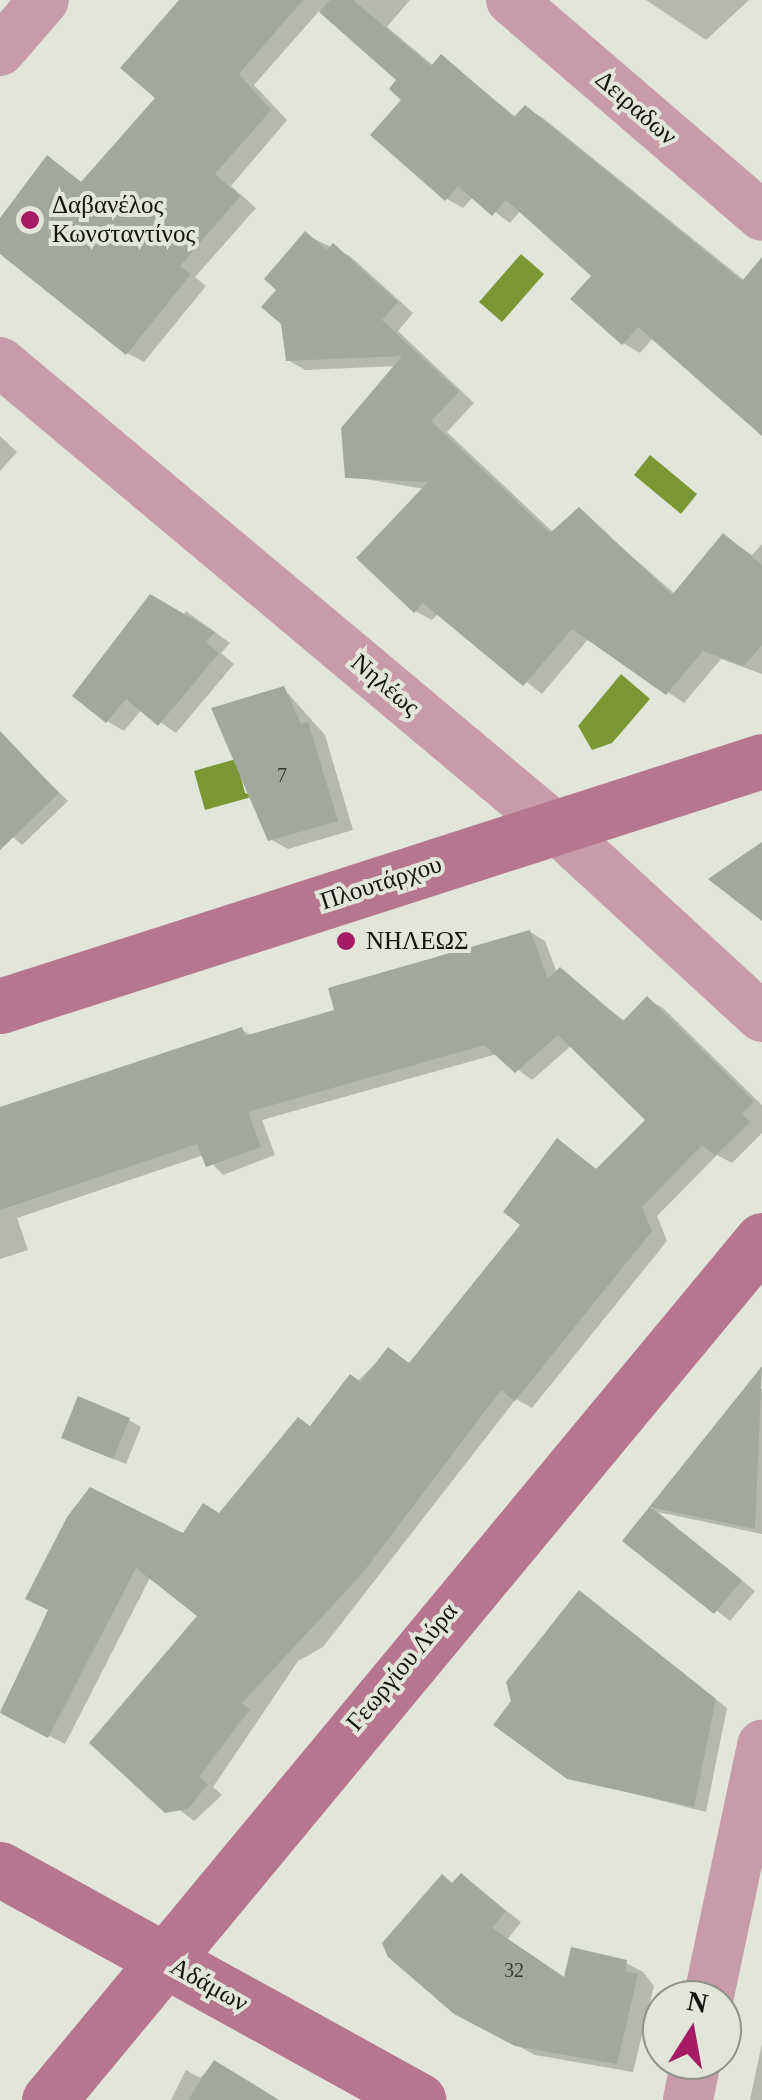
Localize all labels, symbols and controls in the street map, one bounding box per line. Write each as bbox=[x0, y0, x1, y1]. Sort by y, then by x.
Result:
street label: Δειραδων bbox=[589, 64, 683, 152]
place label: Δαβανέλος Κωνσταντίνος bbox=[52, 191, 195, 250]
marker: Δαβανέλος Κωνσταντίνος bbox=[17, 207, 43, 233]
street label: Νηλέως bbox=[345, 648, 425, 722]
house number: 7 bbox=[277, 763, 287, 787]
street label: Πλουτάρχου bbox=[316, 849, 446, 917]
place label: ΝΗΛΕΩΣ bbox=[366, 926, 469, 956]
marker: ΝΗΛΕΩΣ bbox=[335, 930, 357, 952]
street label: Γεωργίου Λύρα bbox=[339, 1597, 465, 1737]
street label: Αδάμων bbox=[165, 1951, 253, 2019]
house number: 32 bbox=[504, 1958, 524, 1982]
north arrow bbox=[642, 1980, 742, 2080]
text: N bbox=[685, 1985, 710, 2019]

